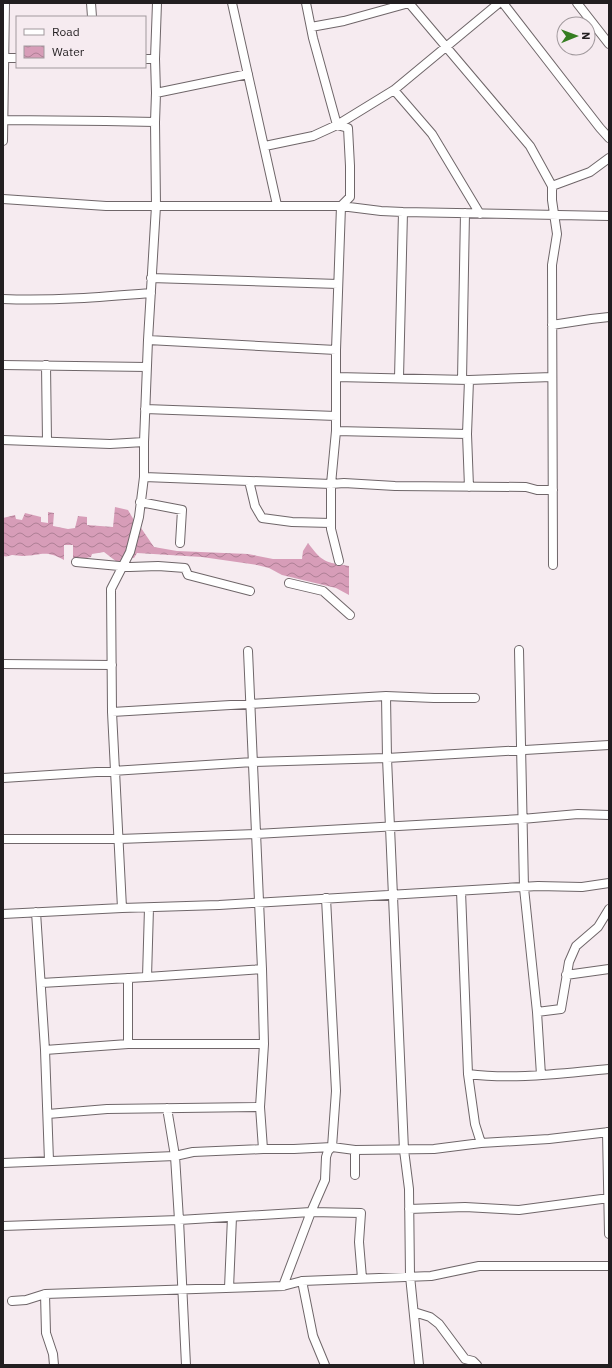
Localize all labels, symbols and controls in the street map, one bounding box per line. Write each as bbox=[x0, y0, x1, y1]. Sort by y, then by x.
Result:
legend bbox=[16, 16, 146, 68]
north arrow bbox=[556, 16, 596, 56]
text: Road bbox=[52, 24, 80, 39]
text: N bbox=[579, 32, 593, 40]
text: Water bbox=[52, 44, 85, 59]

